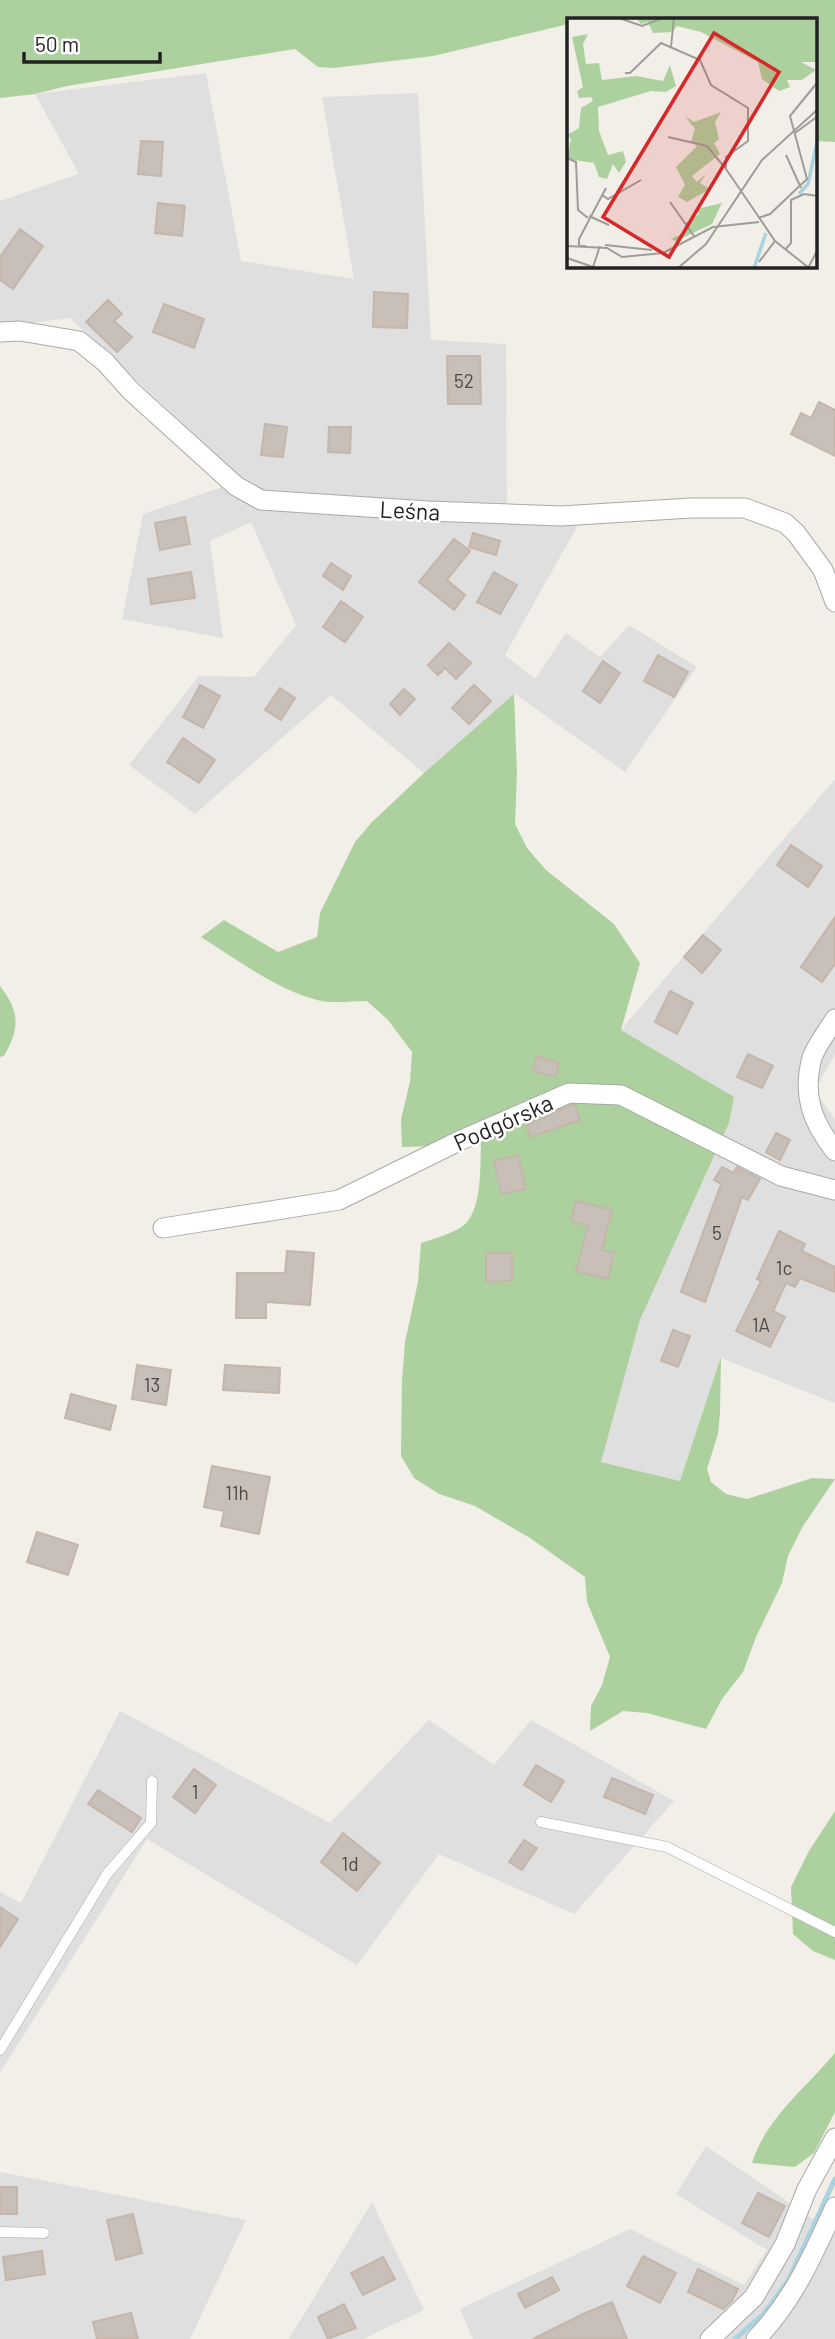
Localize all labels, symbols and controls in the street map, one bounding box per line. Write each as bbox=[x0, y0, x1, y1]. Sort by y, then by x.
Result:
inset map bbox=[567, 18, 818, 268]
scale bar bbox=[24, 21, 161, 65]
text: 50 m bbox=[35, 31, 79, 56]
house number: 52 bbox=[454, 369, 474, 392]
street label: Leśna bbox=[379, 494, 441, 526]
street label: Podgórska bbox=[449, 1088, 557, 1156]
house number: 5 bbox=[712, 1221, 722, 1244]
house number: 1c bbox=[776, 1256, 792, 1279]
house number: 1A bbox=[752, 1313, 770, 1336]
house number: 13 bbox=[144, 1373, 160, 1396]
house number: 11h bbox=[225, 1481, 249, 1504]
house number: 1 bbox=[192, 1780, 198, 1803]
house number: 1d bbox=[341, 1852, 359, 1875]

